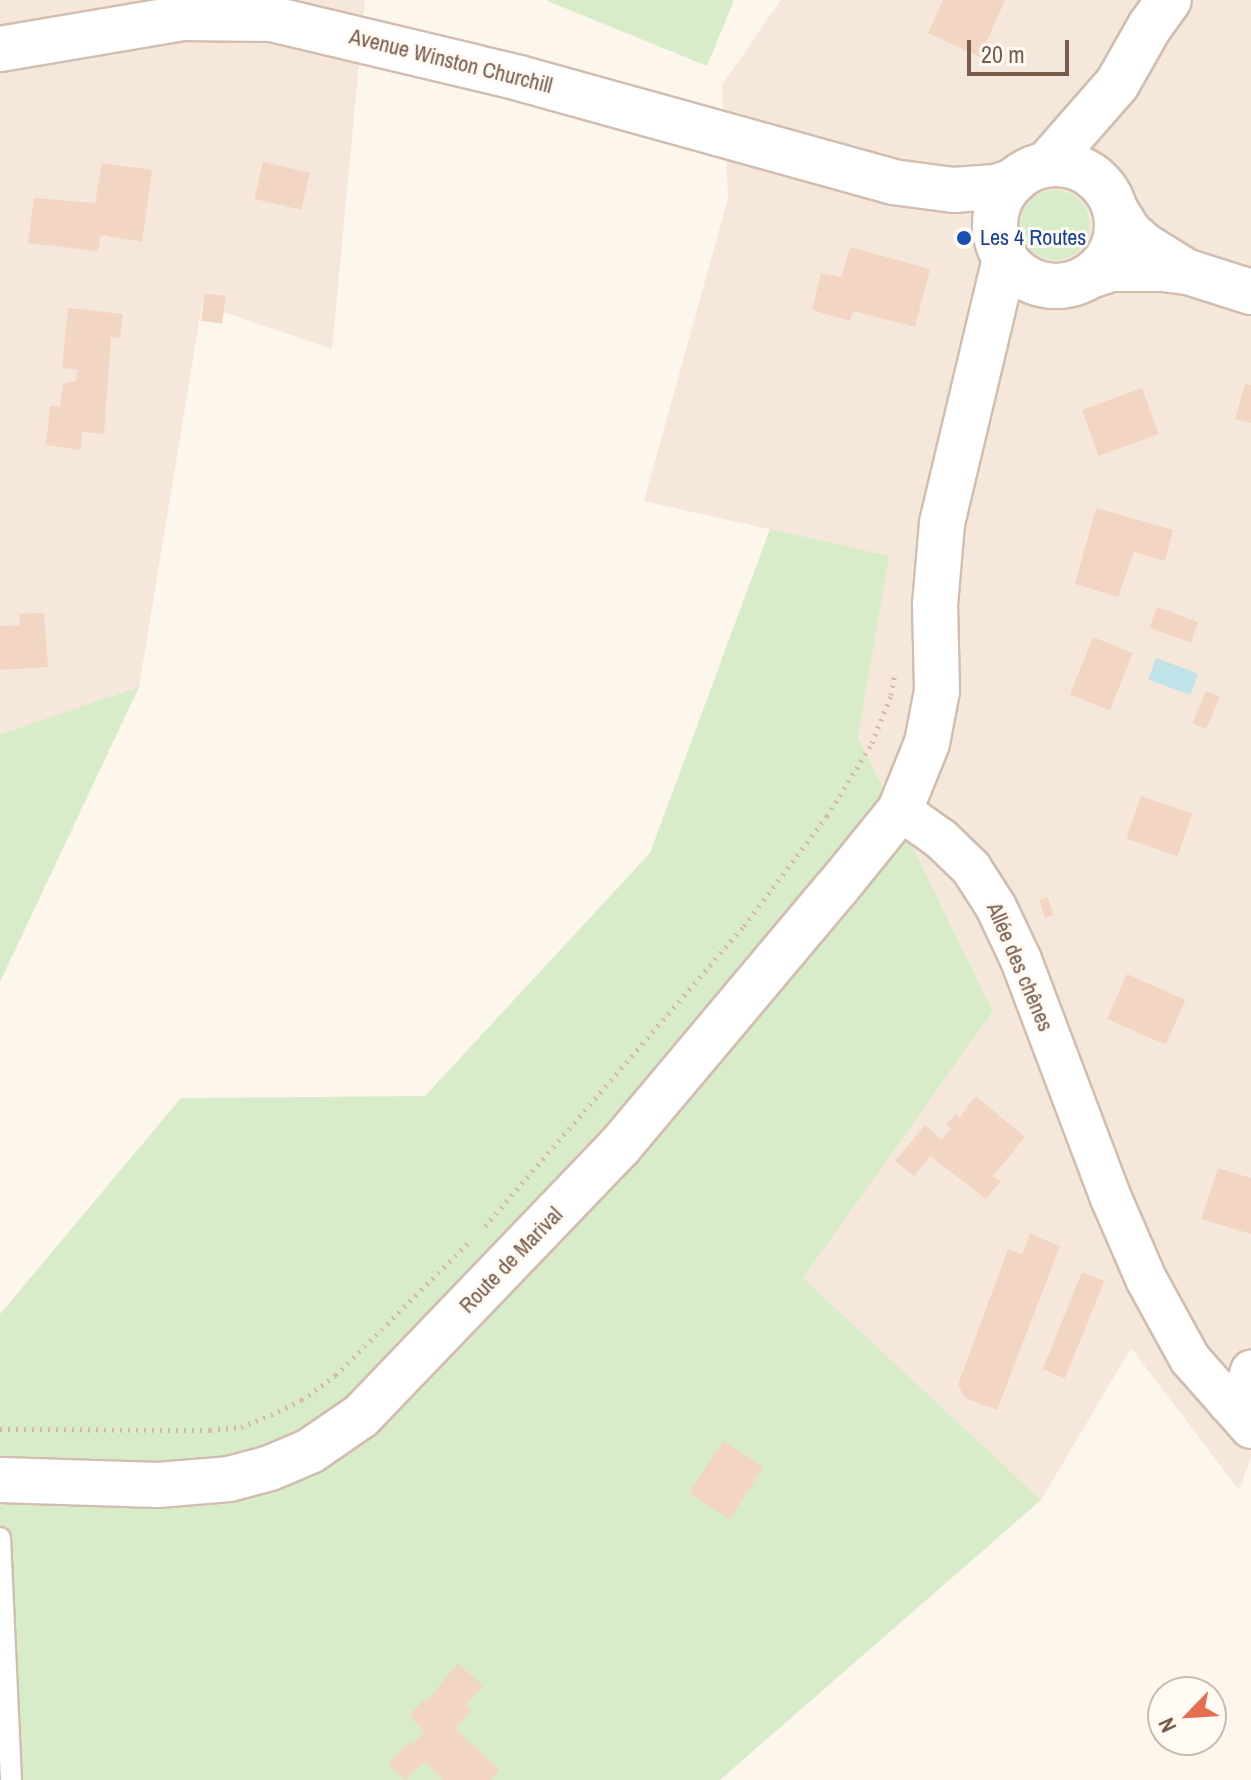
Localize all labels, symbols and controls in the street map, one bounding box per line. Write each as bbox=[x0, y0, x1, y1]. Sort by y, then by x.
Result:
street label: Avenue Winston Churchill bbox=[347, 23, 555, 99]
scale bar bbox=[971, 24, 1073, 74]
text: 20 m bbox=[981, 38, 1025, 70]
place label: Les 4 Routes bbox=[980, 225, 1086, 251]
marker: Les 4 Routes bbox=[955, 229, 973, 247]
street label: Allée des chênes bbox=[981, 899, 1059, 1035]
street label: Route de Marival bbox=[454, 1201, 568, 1319]
north arrow bbox=[1147, 1676, 1227, 1756]
text: N bbox=[1151, 1713, 1183, 1738]

